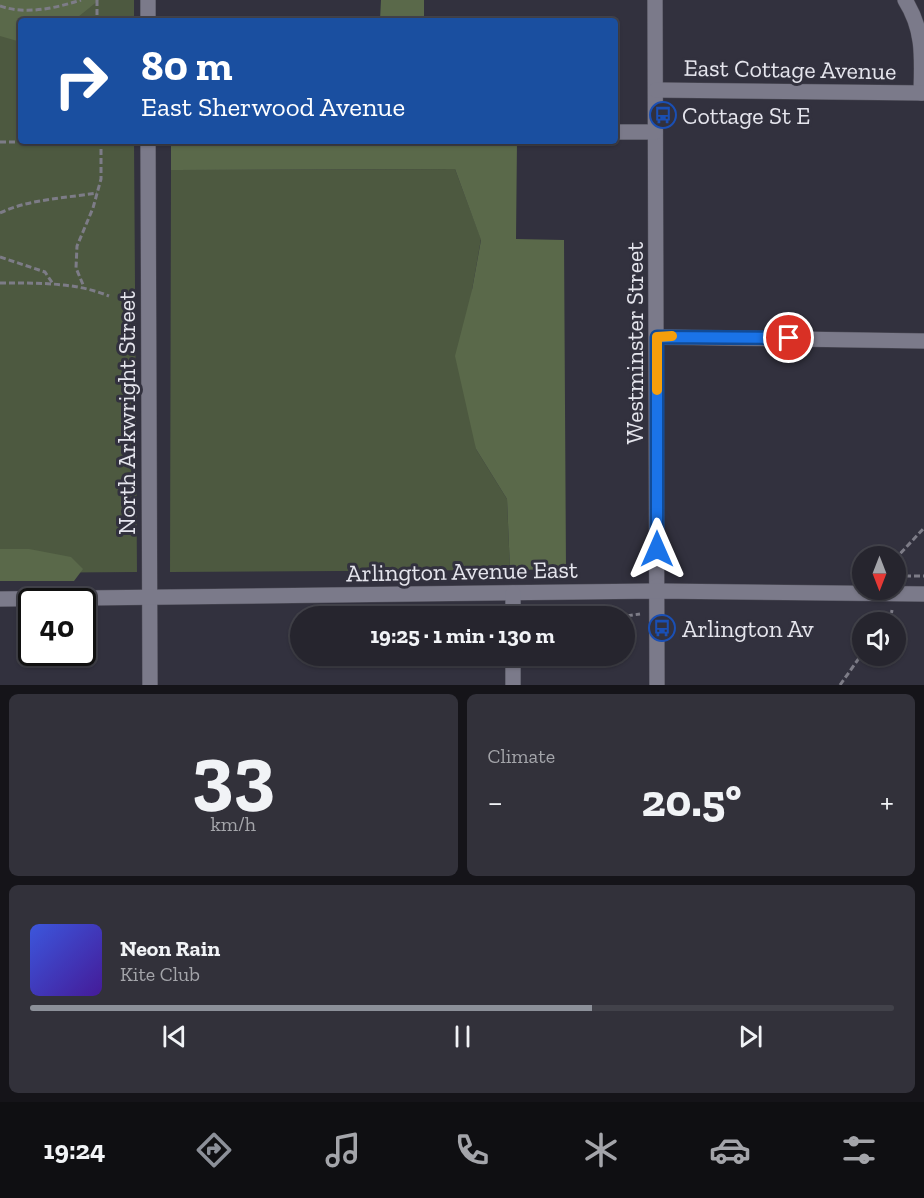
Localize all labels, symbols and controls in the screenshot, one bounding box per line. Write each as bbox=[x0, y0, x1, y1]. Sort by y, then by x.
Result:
text: 80 m bbox=[141, 40, 232, 91]
icon: right bbox=[42, 42, 120, 120]
street label: East Cottage Avenue bbox=[683, 53, 897, 85]
text: East Sherwood Avenue bbox=[141, 91, 405, 123]
bus stop icon: Cottage St E bbox=[648, 100, 678, 130]
place label: Cottage St E bbox=[682, 101, 810, 130]
street label: Westminster Street bbox=[620, 242, 649, 444]
street label: North Arkwright Street bbox=[112, 291, 141, 535]
pin bbox=[763, 312, 814, 363]
icon: arrive bbox=[772, 321, 805, 354]
position arrow bbox=[625, 517, 689, 581]
north arrow bbox=[852, 546, 906, 600]
map controls bbox=[852, 546, 906, 666]
street label: Arlington Avenue East bbox=[346, 554, 578, 588]
speed limit sign: 40 bbox=[18, 588, 96, 666]
button: sound bbox=[852, 612, 906, 666]
bus stop icon: Arlington Av bbox=[647, 613, 677, 643]
place label: Arlington Av bbox=[682, 614, 814, 643]
text: 19:25 · 1 min · 130 m bbox=[370, 622, 555, 649]
text: 33 bbox=[192, 726, 275, 820]
text: Climate bbox=[488, 744, 555, 768]
text: 20.5° bbox=[641, 774, 742, 828]
text: − bbox=[488, 782, 503, 821]
text: + bbox=[880, 782, 894, 821]
text: km/h bbox=[210, 812, 256, 836]
text: Neon Rain bbox=[120, 935, 220, 962]
text: Kite Club bbox=[120, 962, 200, 986]
icon: previous bbox=[158, 1020, 191, 1053]
icon: pause bbox=[446, 1020, 479, 1053]
icon: next bbox=[734, 1020, 767, 1053]
icon: directions bbox=[193, 1129, 235, 1171]
icon: music bbox=[322, 1129, 364, 1171]
icon: phone bbox=[451, 1129, 493, 1171]
icon: climate bbox=[580, 1129, 622, 1171]
icon: car bbox=[709, 1129, 751, 1171]
icon: filters bbox=[838, 1129, 880, 1171]
text: 19:24 bbox=[44, 1134, 106, 1166]

